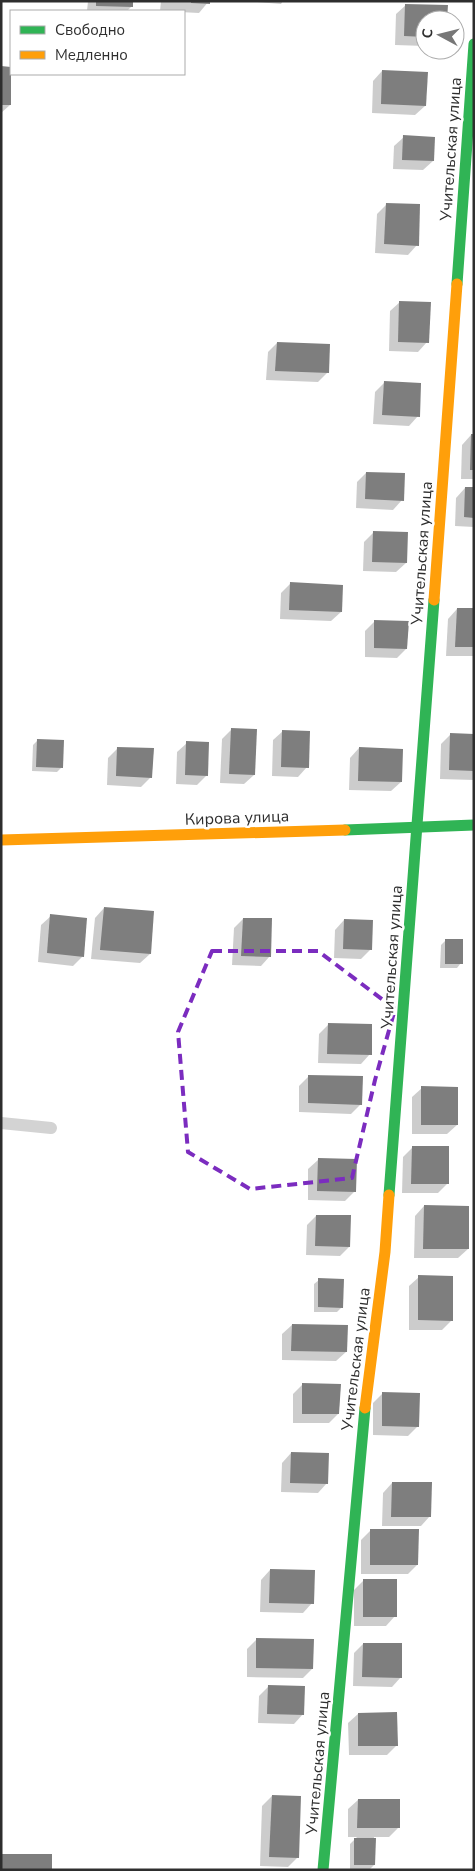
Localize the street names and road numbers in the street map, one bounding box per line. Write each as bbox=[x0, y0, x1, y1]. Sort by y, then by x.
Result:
street label: Учительская улица bbox=[435, 76, 467, 223]
street label: Учительская улица bbox=[406, 480, 438, 627]
street label: Кирова улица bbox=[185, 805, 290, 831]
street label: Учительская улица bbox=[376, 884, 408, 1031]
street label: Учительская улица bbox=[336, 1286, 376, 1433]
street label: Учительская улица bbox=[301, 1690, 335, 1837]

